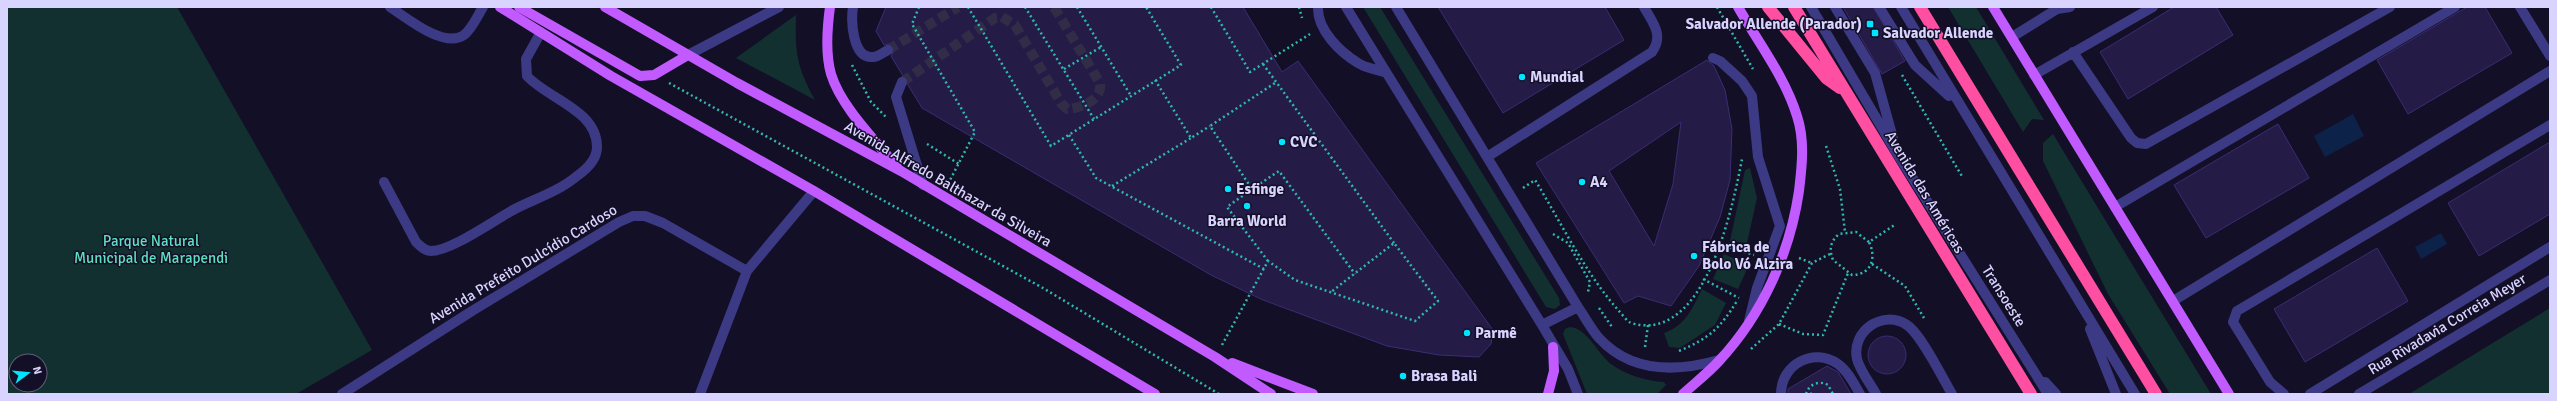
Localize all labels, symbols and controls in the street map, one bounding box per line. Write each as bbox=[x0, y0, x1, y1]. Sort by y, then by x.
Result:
place label: Salvador Allende (Parador) bbox=[1686, 15, 1862, 33]
marker: Salvador Allende (Parador) bbox=[1865, 19, 1875, 29]
place label: Salvador Allende bbox=[1883, 24, 1993, 42]
marker: Salvador Allende bbox=[1870, 28, 1880, 38]
place label: Mundial bbox=[1530, 68, 1584, 86]
marker: Mundial bbox=[1517, 72, 1527, 82]
street label: Avenida Alfredo Balthazar da Silveira bbox=[841, 117, 1055, 251]
street label: Avenida das Américas bbox=[1881, 128, 1969, 257]
place label: CVC bbox=[1290, 133, 1317, 151]
marker: CVC bbox=[1277, 137, 1287, 147]
place label: A4 bbox=[1590, 173, 1608, 191]
marker: A4 bbox=[1577, 177, 1587, 187]
place label: Esfinge bbox=[1236, 180, 1284, 198]
marker: Esfinge bbox=[1223, 184, 1233, 194]
street label: Avenida Prefeito Dulcídio Cardoso bbox=[426, 200, 621, 327]
marker: Barra World bbox=[1242, 201, 1252, 211]
place label: Barra World bbox=[1207, 212, 1287, 230]
park label: Parque Natural Municipal de Marapendi bbox=[74, 232, 228, 267]
place label: Fábrica de Bolo Vó Alzira bbox=[1702, 238, 1794, 273]
marker: Fábrica de Bolo Vó Alzira bbox=[1689, 251, 1699, 261]
street label: Transoeste bbox=[1978, 262, 2030, 330]
street label: Rua Rivadavia Correia Meyer bbox=[2365, 269, 2530, 378]
place label: Parmê bbox=[1475, 324, 1517, 342]
marker: Parmê bbox=[1462, 328, 1472, 338]
north arrow bbox=[8, 353, 48, 393]
text: N bbox=[30, 365, 44, 376]
place label: Brasa Bali bbox=[1411, 367, 1477, 385]
marker: Brasa Bali bbox=[1398, 371, 1408, 381]

